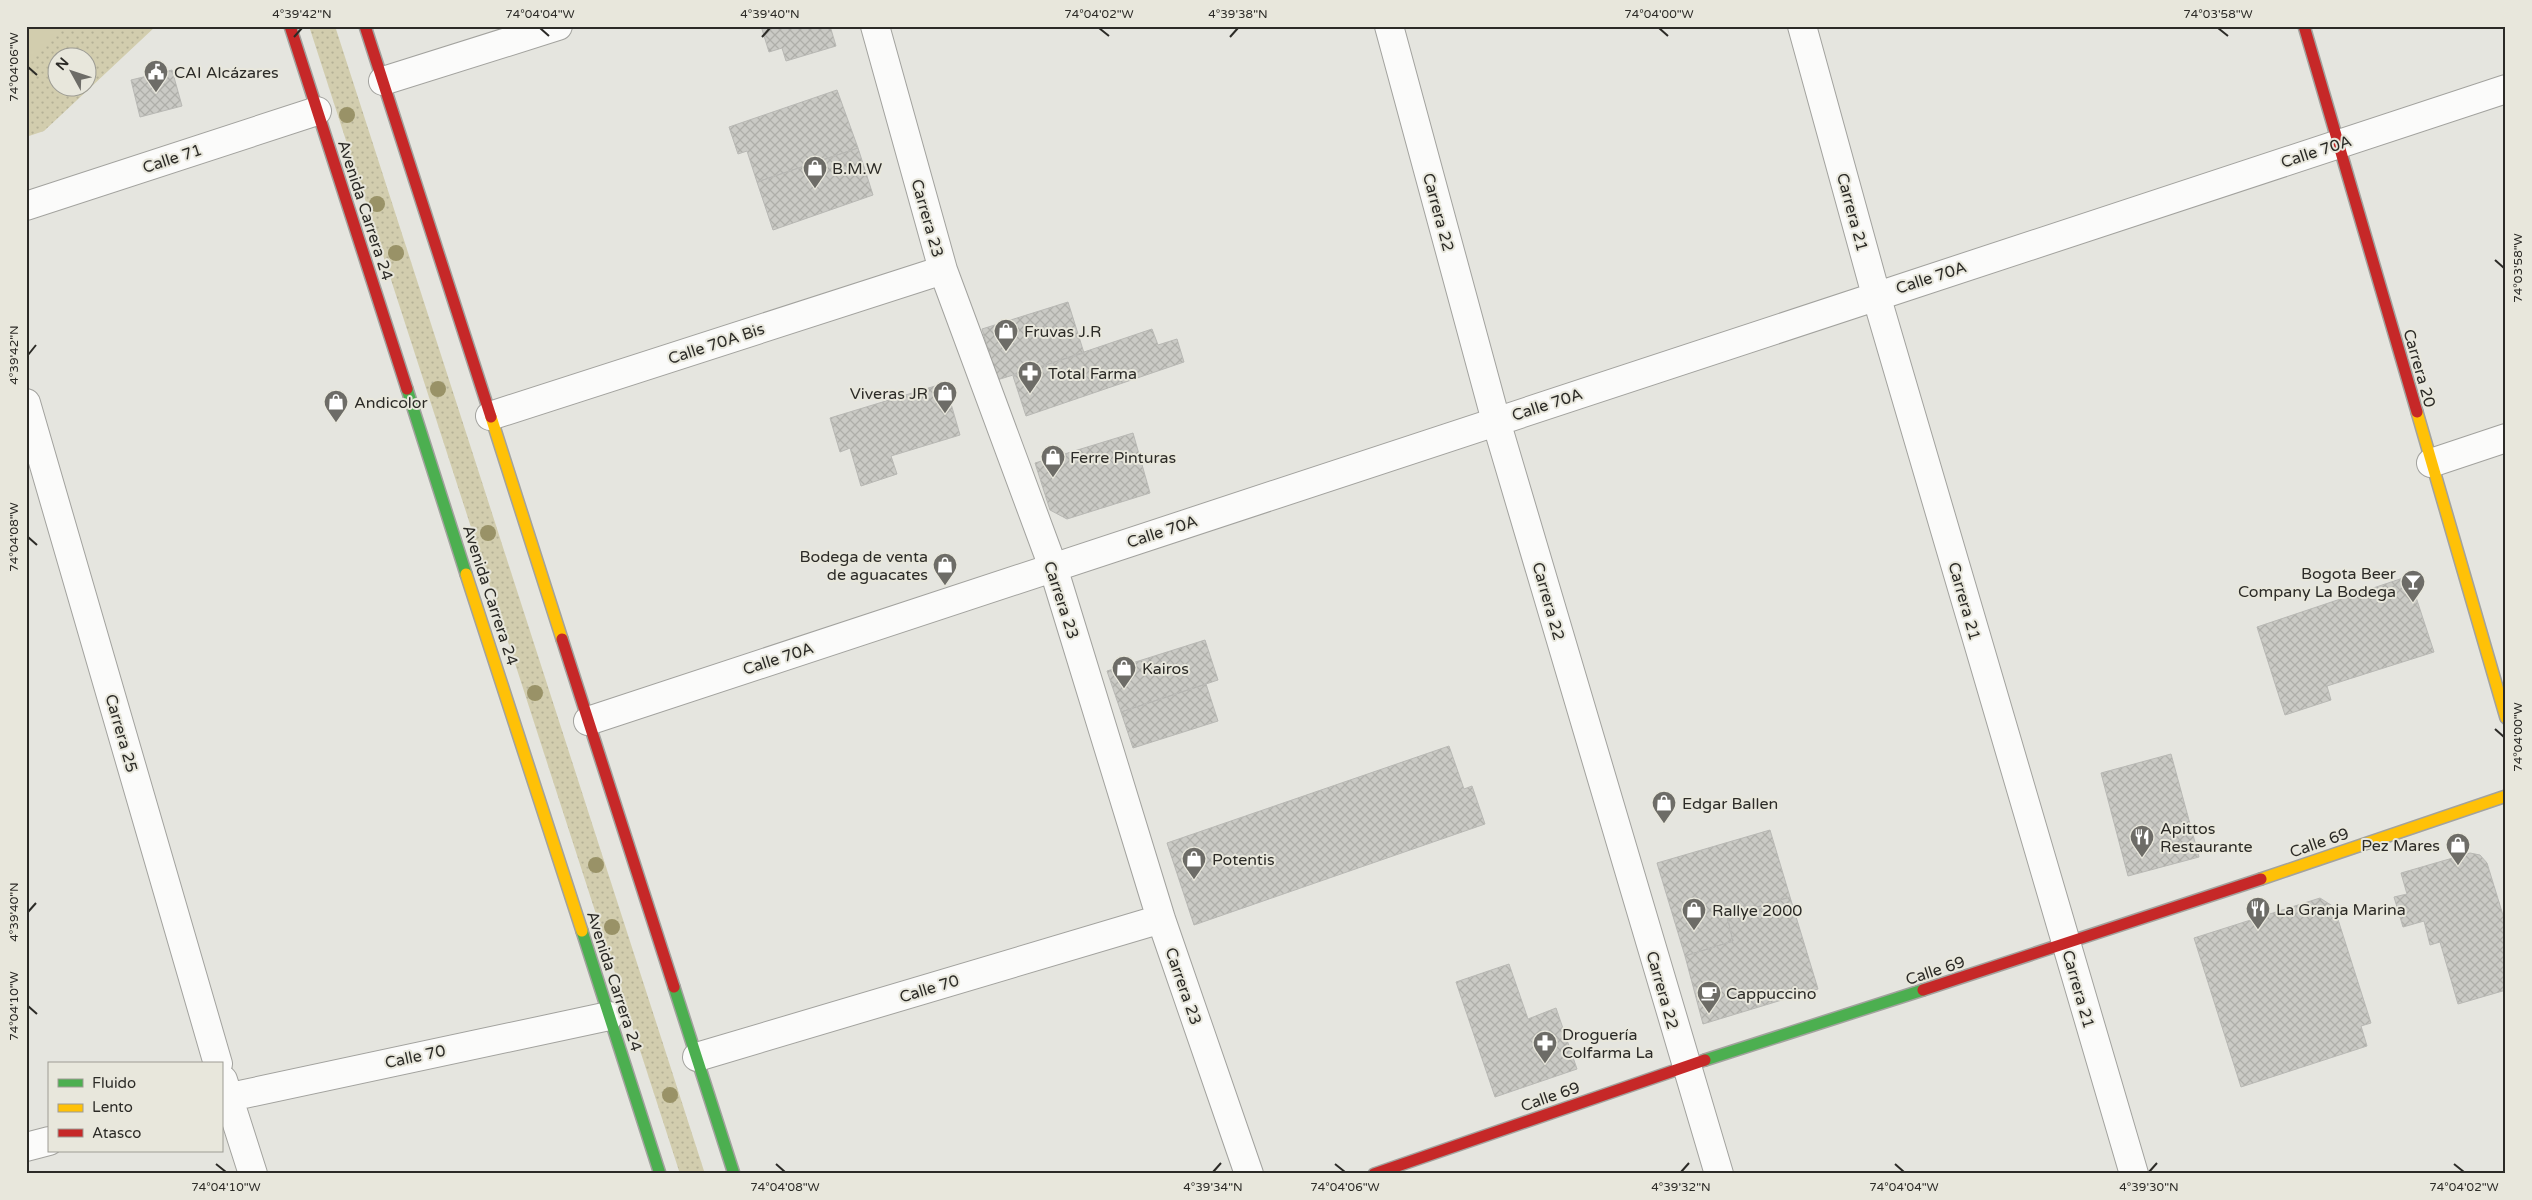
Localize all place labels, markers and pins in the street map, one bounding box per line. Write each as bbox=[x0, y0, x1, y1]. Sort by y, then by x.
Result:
public building icon: CAI Alcázares bbox=[143, 59, 169, 93]
place label: CAI Alcázares bbox=[174, 63, 279, 83]
shop icon: B.M.W bbox=[802, 155, 828, 189]
place label: B.M.W bbox=[832, 159, 882, 179]
shop icon: Fruvas J.R bbox=[993, 318, 1019, 352]
place label: Fruvas J.R bbox=[1024, 322, 1101, 342]
pharmacy icon: Total Farma bbox=[1017, 360, 1043, 394]
place label: Total Farma bbox=[1048, 364, 1137, 384]
shop icon: Viveras JR bbox=[932, 380, 958, 414]
place label: Viveras JR bbox=[850, 384, 928, 404]
shop icon: Andicolor bbox=[323, 389, 349, 423]
place label: Andicolor bbox=[354, 393, 429, 413]
shop icon: Ferre Pinturas bbox=[1040, 444, 1066, 478]
place label: Ferre Pinturas bbox=[1070, 448, 1176, 468]
place label: Bodega de venta de aguacates bbox=[799, 547, 928, 585]
shop icon: Bodega de venta de aguacates bbox=[932, 552, 958, 586]
place label: Bogota Beer Company La Bodega bbox=[2238, 564, 2397, 602]
bar icon: Bogota Beer Company La Bodega bbox=[2400, 569, 2426, 603]
shop icon: Kairos bbox=[1111, 655, 1137, 689]
place label: Kairos bbox=[1142, 659, 1189, 679]
shop icon: Edgar Ballen bbox=[1651, 790, 1677, 824]
place label: Edgar Ballen bbox=[1682, 794, 1778, 814]
place label: Apittos Restaurante bbox=[2160, 819, 2253, 857]
restaurant icon: Apittos Restaurante bbox=[2129, 824, 2155, 858]
shop icon: Pez Mares bbox=[2445, 832, 2471, 866]
place label: Pez Mares bbox=[2361, 836, 2440, 856]
shop icon: Potentis bbox=[1181, 846, 1207, 880]
place label: Potentis bbox=[1212, 850, 1275, 870]
restaurant icon: La Granja Marina bbox=[2245, 896, 2271, 930]
shop icon: Rallye 2000 bbox=[1681, 897, 1707, 931]
place label: La Granja Marina bbox=[2276, 900, 2406, 920]
place label: Rallye 2000 bbox=[1712, 901, 1802, 921]
cafe icon: Cappuccino bbox=[1696, 980, 1722, 1014]
place label: Cappuccino bbox=[1726, 984, 1817, 1004]
place label: Droguería Colfarma La bbox=[1562, 1025, 1654, 1063]
pharmacy icon: Droguería Colfarma La bbox=[1532, 1030, 1558, 1064]

